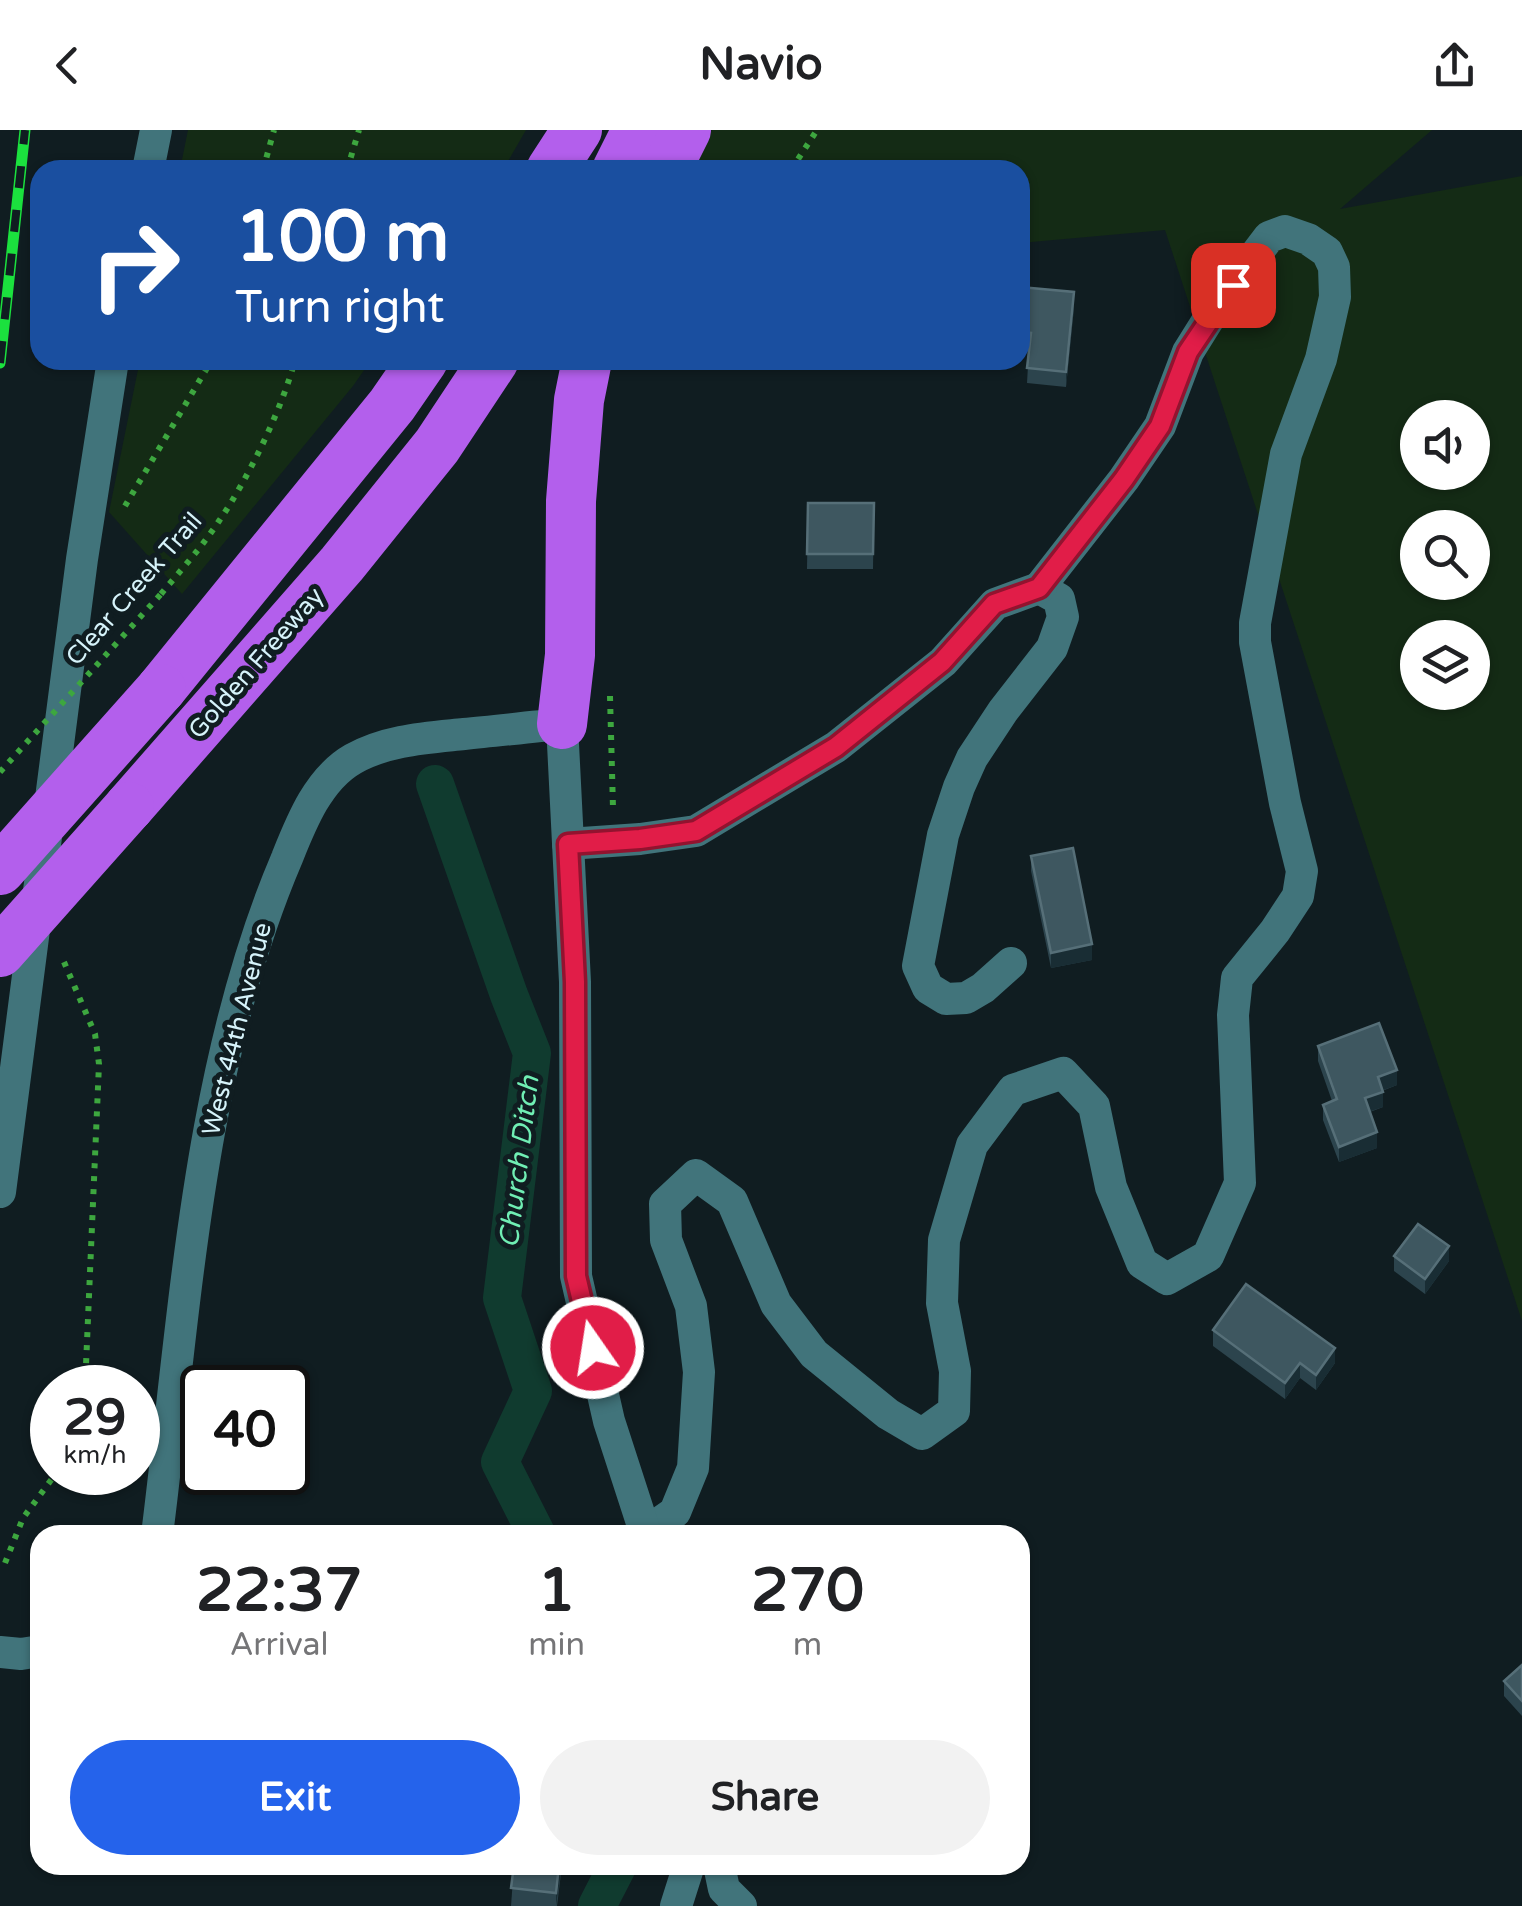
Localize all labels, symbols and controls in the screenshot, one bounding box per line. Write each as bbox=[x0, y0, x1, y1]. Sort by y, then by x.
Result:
icon: back bbox=[40, 38, 95, 93]
text: Navio bbox=[699, 38, 823, 92]
icon: share bbox=[1427, 38, 1482, 93]
text: 100 m bbox=[235, 196, 449, 280]
icon: right bbox=[70, 200, 200, 330]
pin bbox=[1191, 243, 1276, 328]
icon: arrive bbox=[1206, 258, 1261, 313]
text: Turn right bbox=[235, 281, 444, 335]
map controls bbox=[1400, 400, 1490, 710]
button: sound bbox=[1400, 400, 1490, 490]
street label: Clear Creek Trail bbox=[60, 507, 208, 671]
button: search bbox=[1400, 510, 1490, 600]
street label: Golden Freeway bbox=[182, 581, 330, 745]
button: layers bbox=[1400, 620, 1490, 710]
street label: West 44th Avenue bbox=[196, 919, 278, 1139]
water label: Church Ditch bbox=[492, 1073, 547, 1250]
position arrow bbox=[541, 1296, 645, 1400]
speed limit sign: 40 bbox=[180, 1365, 310, 1495]
text: 29 bbox=[64, 1388, 126, 1448]
text: km/h bbox=[64, 1440, 126, 1470]
text: 22:37 bbox=[196, 1555, 362, 1627]
text: 1 bbox=[538, 1555, 575, 1627]
text: 270 bbox=[751, 1555, 864, 1627]
text: Arrival bbox=[230, 1626, 329, 1664]
text: min bbox=[528, 1626, 585, 1664]
text: m bbox=[793, 1626, 822, 1664]
button: Exit bbox=[70, 1740, 520, 1855]
button: Share bbox=[540, 1740, 990, 1855]

